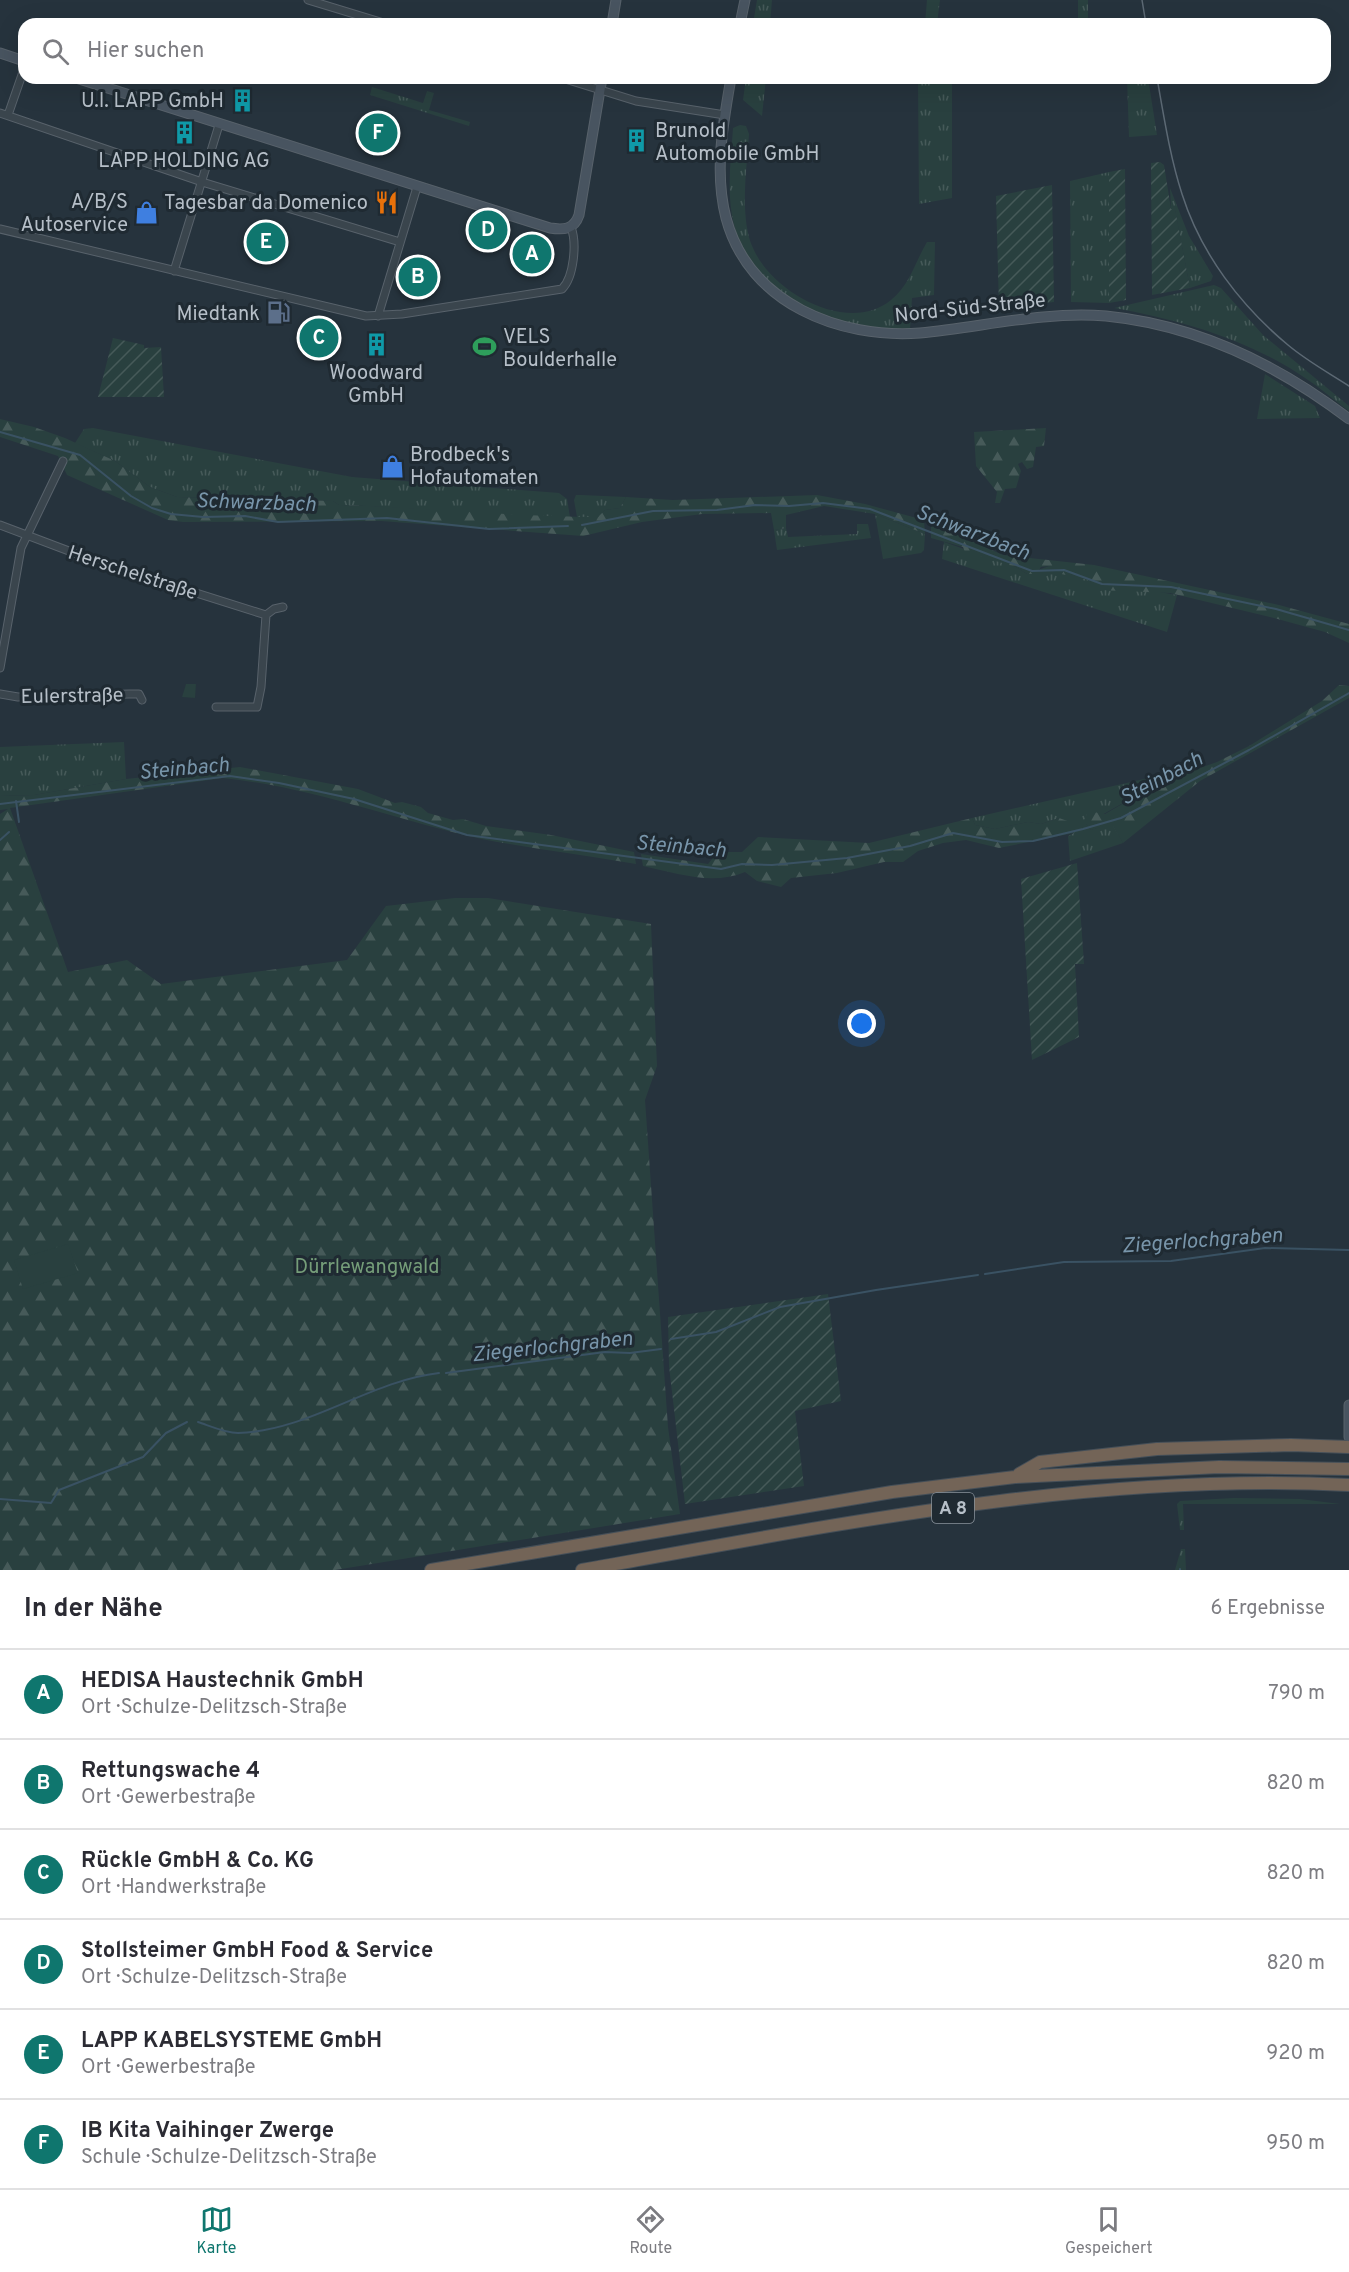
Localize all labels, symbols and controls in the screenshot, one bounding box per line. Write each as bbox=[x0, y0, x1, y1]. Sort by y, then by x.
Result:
search box bbox=[18, 18, 1331, 84]
icon: search bbox=[39, 35, 72, 68]
text: Hier suchen bbox=[87, 38, 204, 65]
building icon: U.I. LAPP GmbH bbox=[229, 87, 255, 113]
place label: U.I. LAPP GmbH bbox=[81, 89, 224, 115]
pin: F bbox=[358, 110, 398, 156]
place label: Brunold Automobile GmbH bbox=[655, 119, 820, 168]
building icon: LAPP HOLDING AG bbox=[171, 120, 197, 146]
building icon: Brunold Automobile GmbH bbox=[624, 128, 650, 154]
place label: LAPP HOLDING AG bbox=[98, 149, 270, 175]
restaurant icon: Tagesbar da Domenico bbox=[373, 189, 399, 215]
place label: A/B/S Autoservice bbox=[21, 190, 128, 239]
place label: Tagesbar da Domenico bbox=[164, 191, 368, 217]
shop icon: A/B/S Autoservice bbox=[133, 199, 159, 225]
pin: D bbox=[468, 208, 508, 252]
pin: E bbox=[246, 220, 286, 264]
pin: A bbox=[512, 232, 552, 276]
pin: B bbox=[398, 254, 438, 300]
street label: Nord-Süd-Straße bbox=[893, 288, 1047, 330]
fuel station icon: Miedtank bbox=[265, 300, 291, 326]
place label: Miedtank bbox=[176, 302, 260, 328]
pin: C bbox=[300, 316, 338, 360]
place label: VELS Boulderhalle bbox=[503, 325, 617, 374]
building icon: Woodward GmbH bbox=[363, 331, 389, 357]
sports icon: VELS Boulderhalle bbox=[472, 334, 498, 360]
place label: Woodward GmbH bbox=[329, 361, 423, 410]
place label: Brodbeck's Hofautomaten bbox=[410, 443, 539, 492]
shop icon: Brodbeck's Hofautomaten bbox=[379, 453, 405, 479]
water label: Schwarzbach bbox=[196, 488, 317, 519]
water label: Schwarzbach bbox=[912, 499, 1034, 568]
street label: Herschelstraße bbox=[64, 541, 201, 607]
street label: Eulerstraße bbox=[20, 683, 124, 711]
water label: Steinbach bbox=[1115, 746, 1208, 812]
water label: Steinbach bbox=[138, 752, 231, 787]
water label: Steinbach bbox=[635, 830, 728, 865]
your location bbox=[847, 1009, 876, 1038]
water label: Ziegerlochgraben bbox=[1121, 1222, 1284, 1261]
park label: Dürrlewangwald bbox=[295, 1255, 439, 1281]
water label: Ziegerlochgraben bbox=[470, 1326, 634, 1369]
road number: A 8 bbox=[932, 1493, 974, 1523]
text: In der Nähe bbox=[24, 1593, 163, 1626]
text: 6 Ergebnisse bbox=[1210, 1596, 1325, 1622]
text: HEDISA Haustechnik GmbH bbox=[81, 1668, 364, 1695]
text: A bbox=[36, 1681, 51, 1707]
text: 790 m bbox=[1268, 1681, 1325, 1707]
text: Ort · Schulze-Delitzsch-Straße bbox=[81, 1695, 347, 1721]
text: Rettungswache 4 bbox=[81, 1758, 260, 1785]
text: B bbox=[37, 1771, 50, 1797]
text: 820 m bbox=[1266, 1771, 1325, 1797]
text: Ort · Gewerbestraße bbox=[81, 1785, 256, 1811]
text: Rückle GmbH & Co. KG bbox=[81, 1848, 314, 1875]
text: C bbox=[37, 1861, 50, 1887]
text: 820 m bbox=[1266, 1861, 1325, 1887]
text: Ort · Handwerkstraße bbox=[81, 1875, 266, 1901]
text: Stollsteimer GmbH Food & Service bbox=[81, 1938, 433, 1965]
text: D bbox=[36, 1951, 51, 1977]
text: 820 m bbox=[1266, 1951, 1325, 1977]
text: Ort · Schulze-Delitzsch-Straße bbox=[81, 1965, 347, 1991]
text: LAPP KABELSYSTEME GmbH bbox=[81, 2028, 382, 2055]
text: E bbox=[37, 2041, 50, 2067]
text: 920 m bbox=[1266, 2041, 1325, 2067]
text: Ort · Gewerbestraße bbox=[81, 2055, 256, 2081]
text: IB Kita Vaihinger Zwerge bbox=[81, 2118, 334, 2145]
text: F bbox=[38, 2131, 49, 2157]
text: 950 m bbox=[1266, 2131, 1325, 2157]
text: Schule · Schulze-Delitzsch-Straße bbox=[81, 2145, 377, 2171]
tab: Karte bbox=[196, 2203, 236, 2259]
tab: Route bbox=[629, 2203, 672, 2259]
tab: Gespeichert bbox=[1065, 2203, 1153, 2259]

